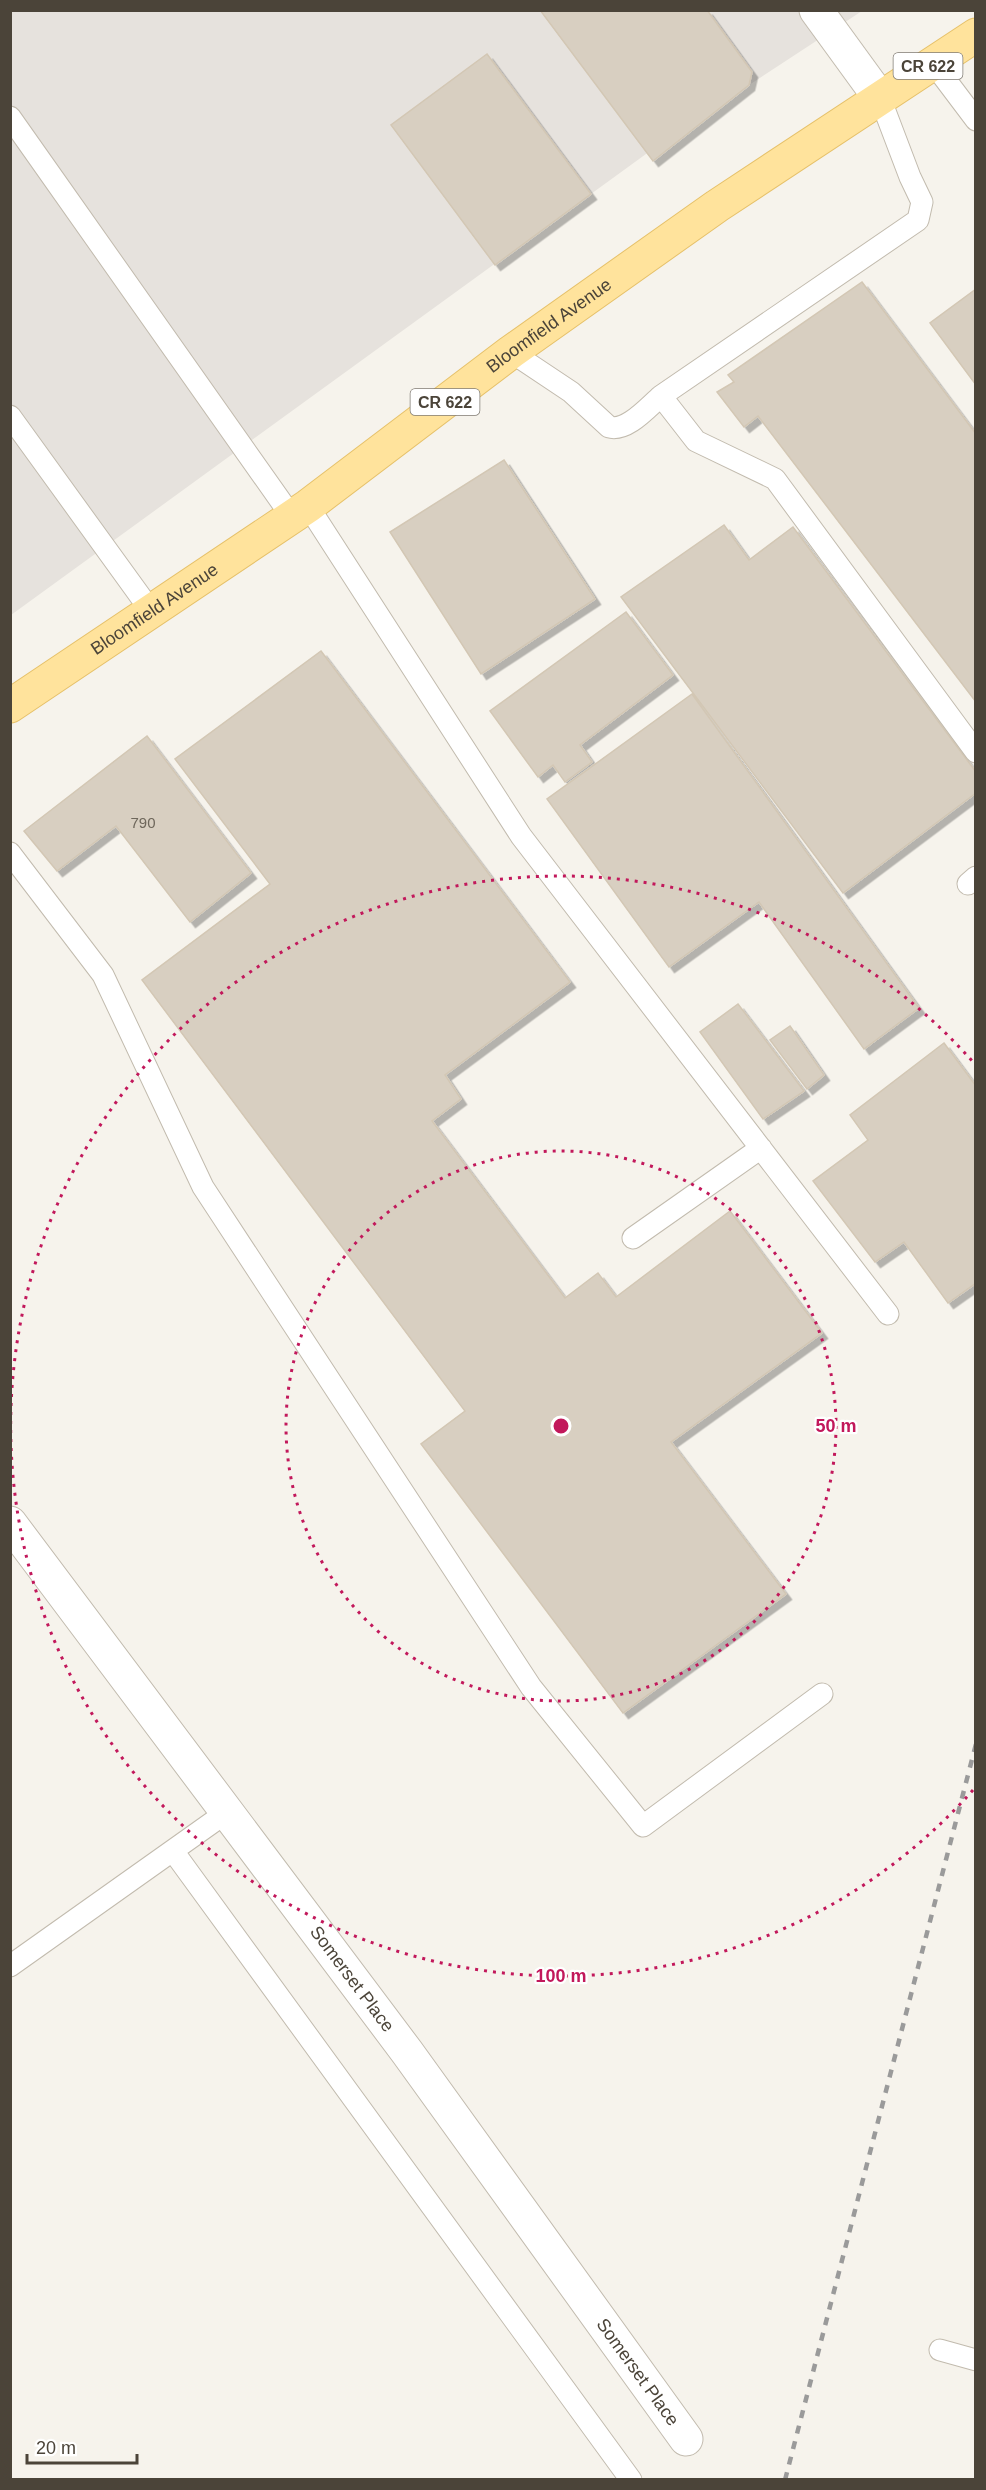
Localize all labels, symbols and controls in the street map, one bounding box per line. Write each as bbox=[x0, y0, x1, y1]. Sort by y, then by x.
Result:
road number: CR 622 bbox=[894, 53, 962, 79]
street label: Bloomfield Avenue bbox=[483, 274, 615, 377]
road number: CR 622 bbox=[410, 389, 480, 415]
street label: Bloomfield Avenue bbox=[87, 559, 222, 659]
house number: 790 bbox=[130, 814, 156, 831]
centre of rings bbox=[551, 1416, 571, 1436]
text: 50 m bbox=[815, 1416, 857, 1436]
street label: Somerset Place bbox=[306, 1922, 398, 2036]
text: 100 m bbox=[535, 1966, 587, 1986]
street label: Somerset Place bbox=[592, 2315, 683, 2430]
scale bar bbox=[27, 2427, 136, 2465]
text: 20 m bbox=[36, 2438, 76, 2458]

